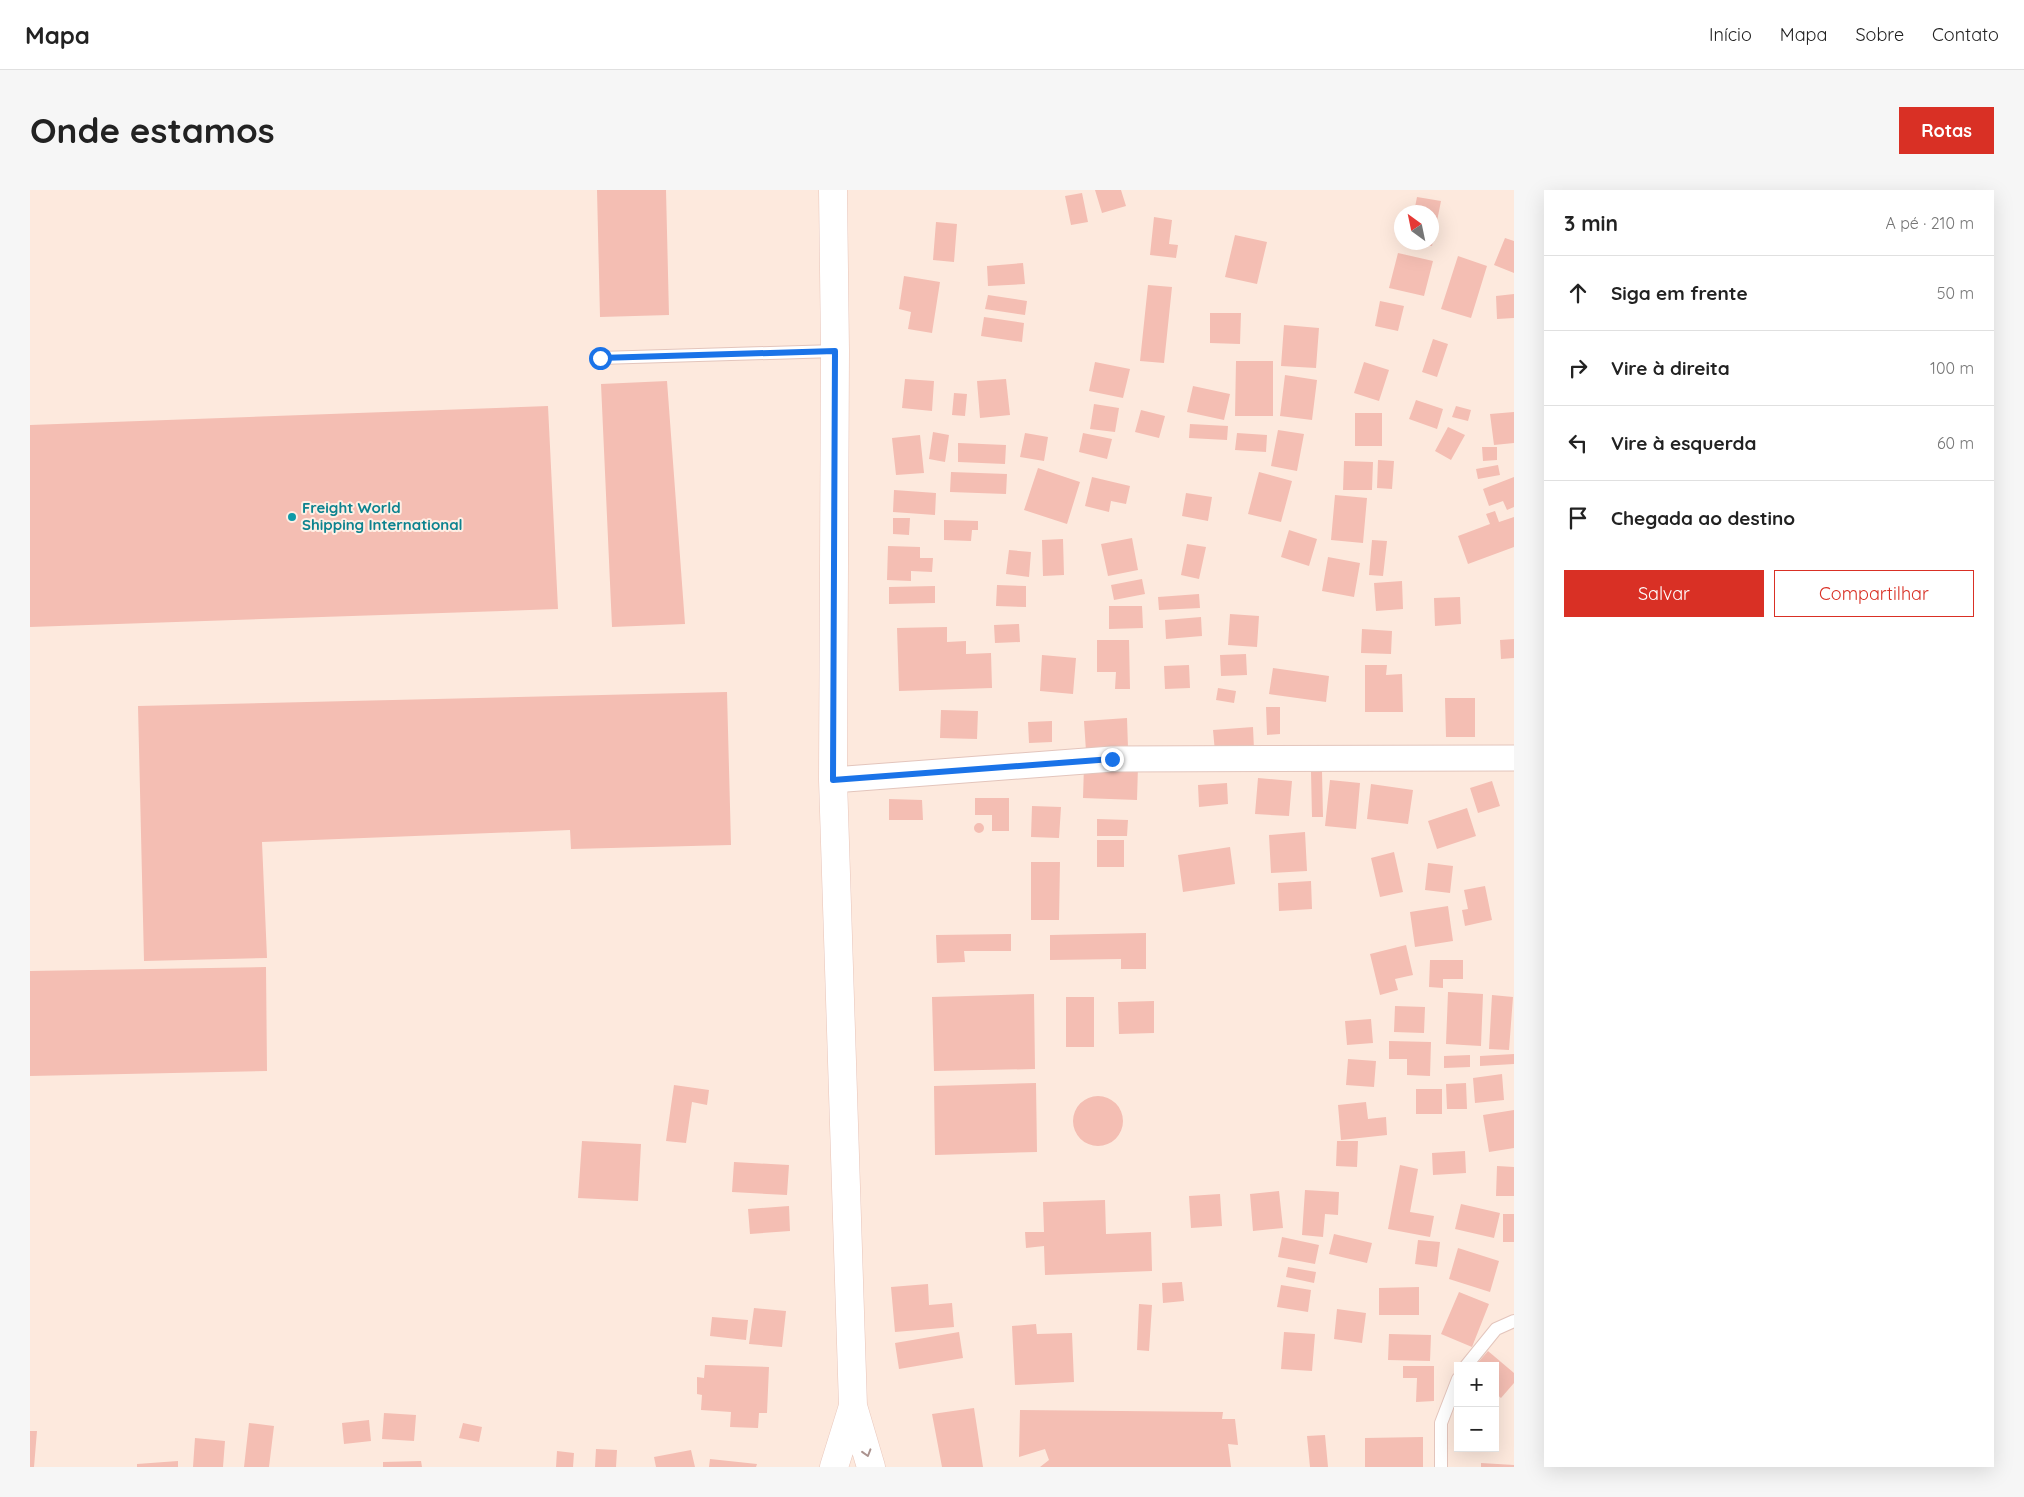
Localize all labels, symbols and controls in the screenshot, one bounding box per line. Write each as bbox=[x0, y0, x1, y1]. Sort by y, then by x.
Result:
text: Mapa bbox=[25, 20, 90, 50]
text: Início bbox=[1709, 23, 1752, 46]
text: Mapa bbox=[1780, 23, 1827, 46]
text: Sobre bbox=[1855, 23, 1904, 46]
text: Contato bbox=[1932, 23, 1999, 46]
button: Rotas bbox=[1899, 107, 1994, 154]
text: Onde estamos bbox=[30, 108, 275, 152]
north arrow bbox=[1394, 205, 1439, 250]
text: 3 min bbox=[1564, 210, 1618, 236]
text: A pé · 210 m bbox=[1885, 213, 1974, 233]
icon: ahead bbox=[1564, 279, 1592, 307]
text: Siga em frente bbox=[1611, 281, 1748, 305]
text: 50 m bbox=[1937, 283, 1974, 303]
route start bbox=[589, 347, 612, 370]
icon: right bbox=[1564, 354, 1592, 382]
text: Vire à direita bbox=[1611, 356, 1730, 380]
text: 100 m bbox=[1930, 358, 1974, 378]
icon: left bbox=[1564, 429, 1592, 457]
text: Vire à esquerda bbox=[1611, 431, 1756, 455]
text: 60 m bbox=[1937, 433, 1974, 453]
place label: Freight World Shipping International bbox=[302, 498, 463, 534]
icon: arrive bbox=[1564, 504, 1592, 532]
text: Chegada ao destino bbox=[1611, 506, 1795, 530]
marker: Freight World Shipping International bbox=[286, 511, 298, 523]
button: Salvar bbox=[1564, 570, 1764, 617]
button: Compartilhar bbox=[1774, 570, 1974, 617]
route end bbox=[1101, 748, 1124, 771]
map controls bbox=[1454, 1362, 1499, 1452]
button: + bbox=[1454, 1362, 1499, 1407]
button: − bbox=[1454, 1407, 1499, 1452]
one-way arrow bbox=[861, 1449, 871, 1457]

